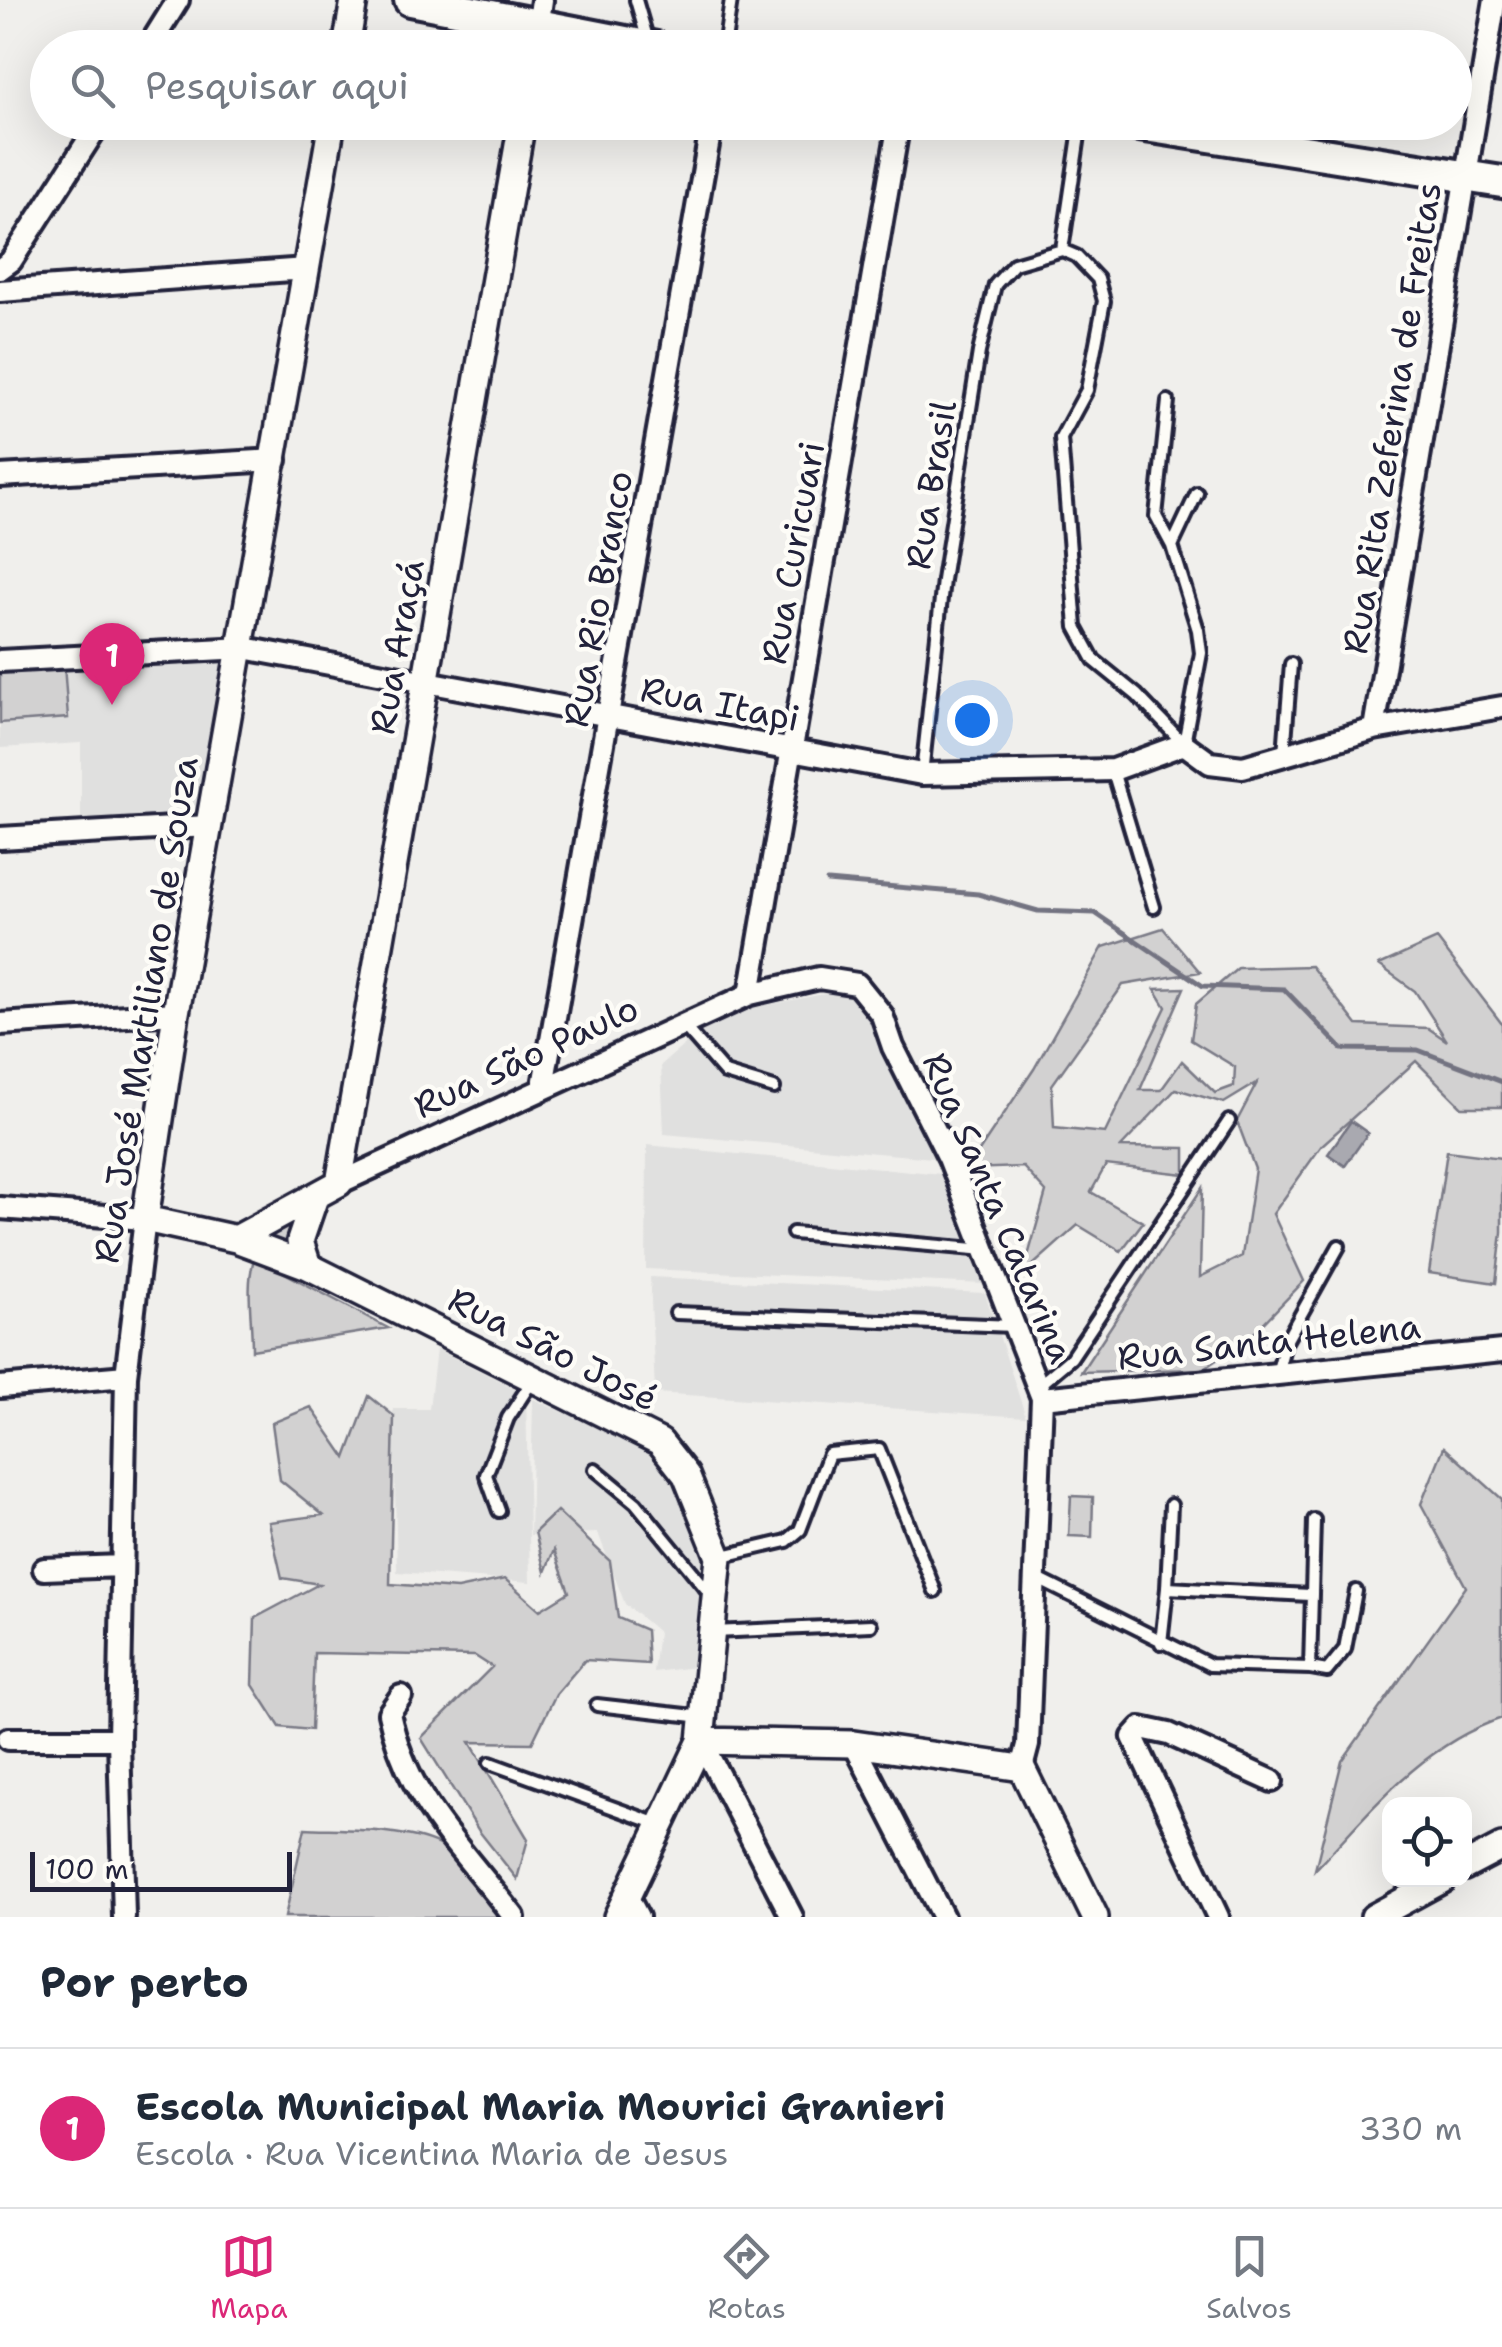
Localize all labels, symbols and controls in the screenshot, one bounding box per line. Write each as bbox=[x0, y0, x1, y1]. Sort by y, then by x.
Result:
search box bbox=[30, 30, 1472, 140]
icon: search bbox=[65, 58, 120, 113]
text: Pesquisar aqui bbox=[145, 60, 409, 111]
street label: Rua Rita Zeferina de Freitas bbox=[1331, 179, 1452, 657]
street label: Rua Brasil bbox=[894, 397, 967, 573]
street label: Rua Curicuari bbox=[750, 438, 835, 668]
street label: Rua Rio Branco bbox=[552, 467, 643, 731]
street label: Rua Araçá bbox=[358, 556, 435, 738]
pin: 1 bbox=[80, 622, 144, 705]
street label: Rua Itapi bbox=[637, 665, 804, 742]
your location bbox=[947, 695, 998, 746]
street label: Rua José Martiliano de Souza bbox=[82, 753, 209, 1267]
street label: Rua São Paulo bbox=[406, 984, 646, 1129]
street label: Rua Santa Catarina bbox=[912, 1045, 1085, 1370]
street label: Rua São José bbox=[441, 1276, 666, 1421]
street label: Rua Santa Helena bbox=[1115, 1302, 1423, 1381]
map controls bbox=[1382, 1797, 1472, 1887]
button: locate bbox=[1382, 1797, 1472, 1887]
scale bar bbox=[30, 1847, 292, 1892]
text: 100 m bbox=[45, 1850, 129, 1888]
text: Por perto bbox=[40, 1954, 249, 2010]
text: Escola Municipal Maria Mourici Granieri bbox=[135, 2081, 945, 2132]
text: 1 bbox=[65, 2107, 80, 2150]
text: 330 m bbox=[1359, 2107, 1462, 2150]
text: Escola · Rua Vicentina Maria de Jesus bbox=[135, 2132, 728, 2175]
tab: Mapa bbox=[210, 2229, 288, 2327]
tab: Rotas bbox=[708, 2229, 786, 2327]
tab: Salvos bbox=[1206, 2229, 1292, 2327]

